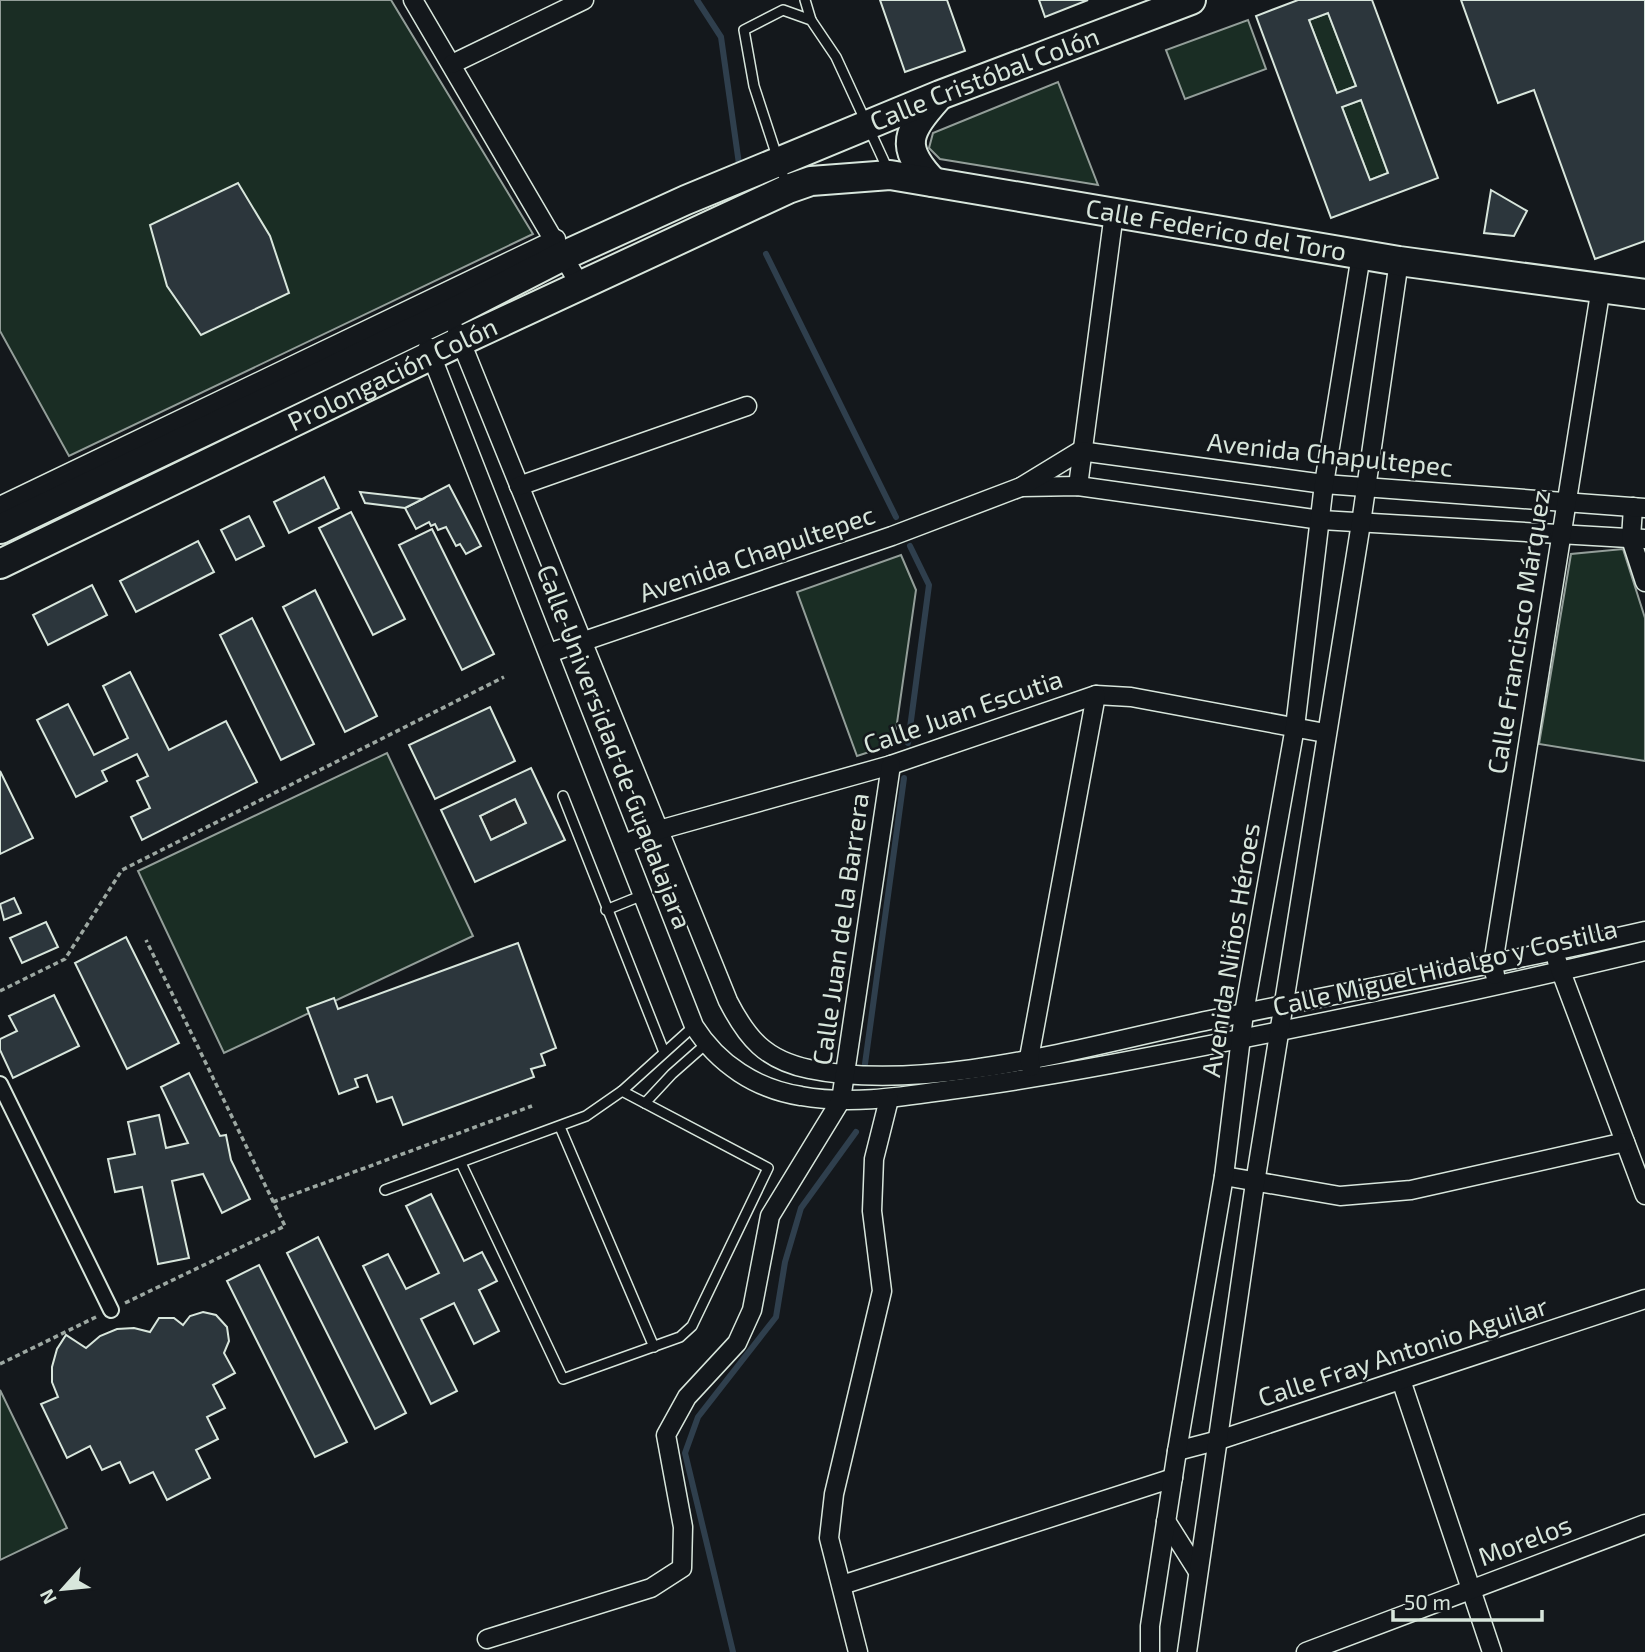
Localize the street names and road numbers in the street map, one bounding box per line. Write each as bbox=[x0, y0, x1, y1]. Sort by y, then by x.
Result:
street label: Calle Cristóbal Colón bbox=[865, 19, 1103, 136]
street label: Calle Federico del Toro bbox=[1084, 191, 1349, 266]
street label: Prolongación Colón bbox=[282, 309, 502, 437]
street label: Avenida Chapultepec bbox=[1206, 425, 1455, 482]
street label: Calle Francisco Márquez bbox=[1480, 488, 1555, 776]
street label: Avenida Chapultepec bbox=[635, 498, 878, 607]
street label: Calle Universidad de Guadalajara bbox=[532, 560, 699, 933]
street label: Calle Juan Escutia bbox=[859, 662, 1066, 759]
street label: Calle Juan de la Barrera bbox=[805, 791, 874, 1067]
street label: Avenida Niños Héroes bbox=[1194, 821, 1265, 1079]
street label: Calle Miguel Hidalgo y Costilla bbox=[1269, 912, 1620, 1021]
street label: Calle Fray Antonio Aguilar bbox=[1254, 1289, 1551, 1412]
street label: Morelos bbox=[1473, 1508, 1575, 1572]

